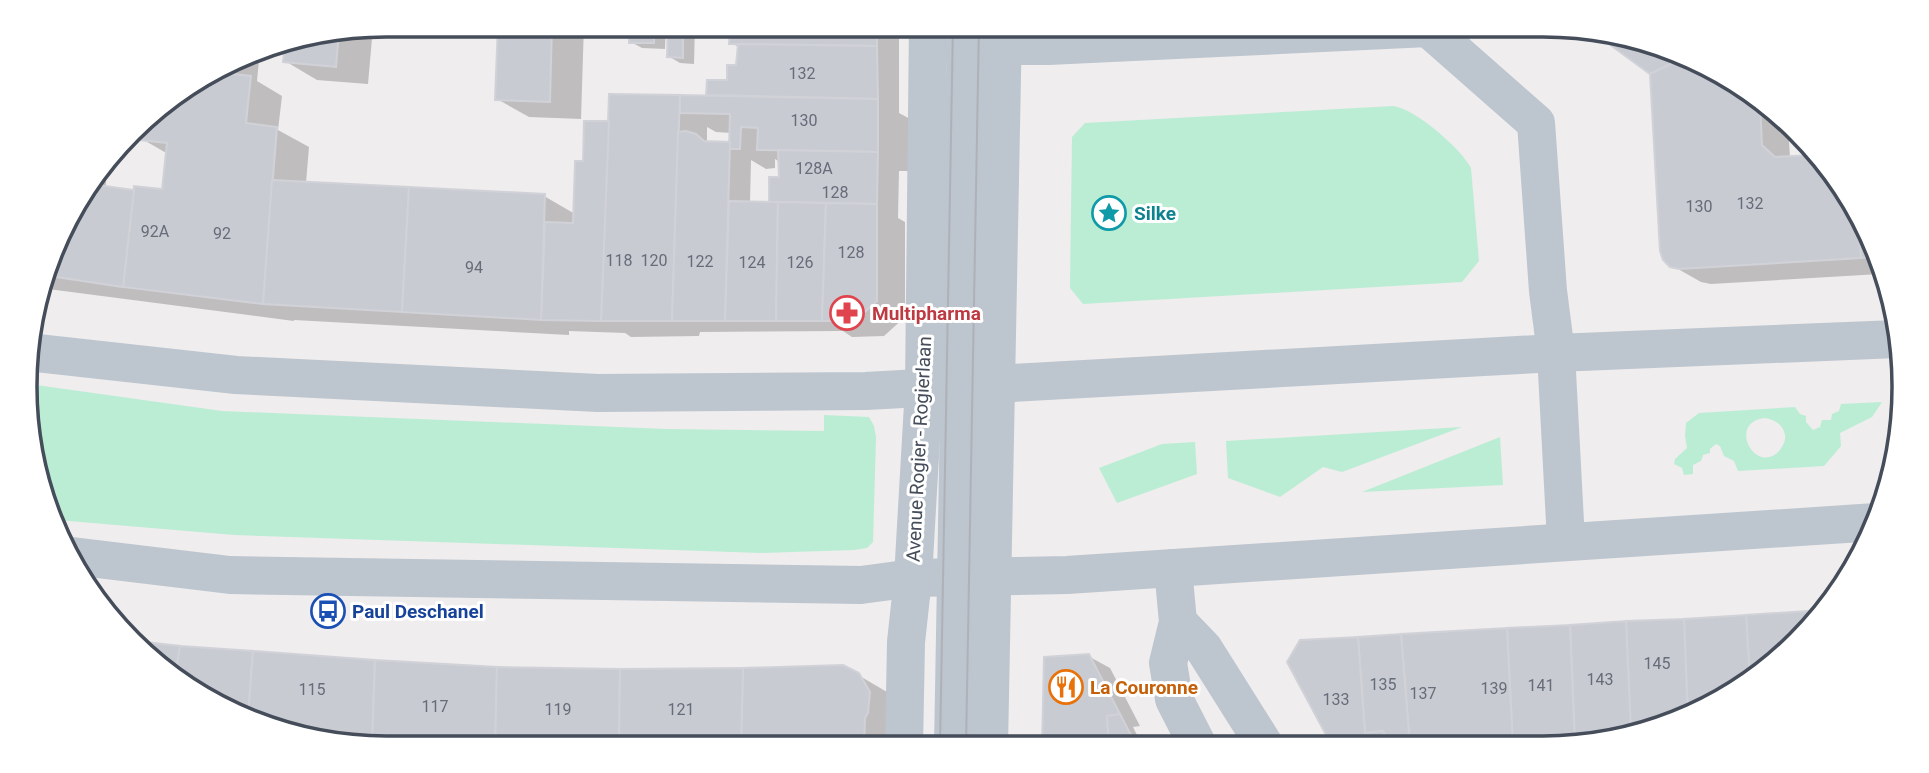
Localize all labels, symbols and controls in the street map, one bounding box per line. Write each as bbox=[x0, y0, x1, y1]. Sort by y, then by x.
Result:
house number: 132 bbox=[789, 64, 815, 83]
house number: 130 bbox=[791, 111, 817, 130]
house number: 128A bbox=[795, 159, 833, 178]
house number: 128 bbox=[822, 183, 848, 202]
place icon: Silke bbox=[1090, 194, 1128, 232]
house number: 132 bbox=[1737, 194, 1763, 213]
house number: 130 bbox=[1686, 197, 1712, 216]
place label: Silke bbox=[1134, 202, 1176, 225]
house number: 92A bbox=[141, 222, 170, 241]
house number: 92 bbox=[213, 224, 231, 243]
house number: 128 bbox=[838, 243, 864, 262]
house number: 118 bbox=[606, 251, 632, 270]
house number: 120 bbox=[641, 251, 667, 270]
house number: 122 bbox=[687, 252, 713, 271]
house number: 124 bbox=[739, 253, 765, 272]
house number: 126 bbox=[787, 253, 813, 272]
house number: 94 bbox=[465, 258, 483, 277]
pharmacy icon: Multipharma bbox=[828, 294, 866, 332]
place label: Multipharma bbox=[872, 302, 981, 325]
street label: Avenue Rogier - Rogierlaan bbox=[902, 336, 936, 562]
bus stop icon: Paul Deschanel bbox=[309, 592, 347, 630]
place label: Paul Deschanel bbox=[352, 600, 484, 623]
house number: 145 bbox=[1644, 654, 1670, 673]
restaurant icon: La Couronne bbox=[1047, 668, 1085, 706]
house number: 143 bbox=[1587, 670, 1613, 689]
house number: 135 bbox=[1370, 675, 1396, 694]
place label: La Couronne bbox=[1090, 676, 1198, 699]
house number: 141 bbox=[1528, 676, 1554, 695]
house number: 139 bbox=[1481, 679, 1507, 698]
house number: 115 bbox=[299, 680, 325, 699]
house number: 137 bbox=[1410, 684, 1436, 703]
house number: 133 bbox=[1323, 690, 1349, 709]
house number: 117 bbox=[422, 697, 448, 716]
house number: 119 bbox=[545, 700, 571, 719]
house number: 121 bbox=[668, 700, 694, 719]

